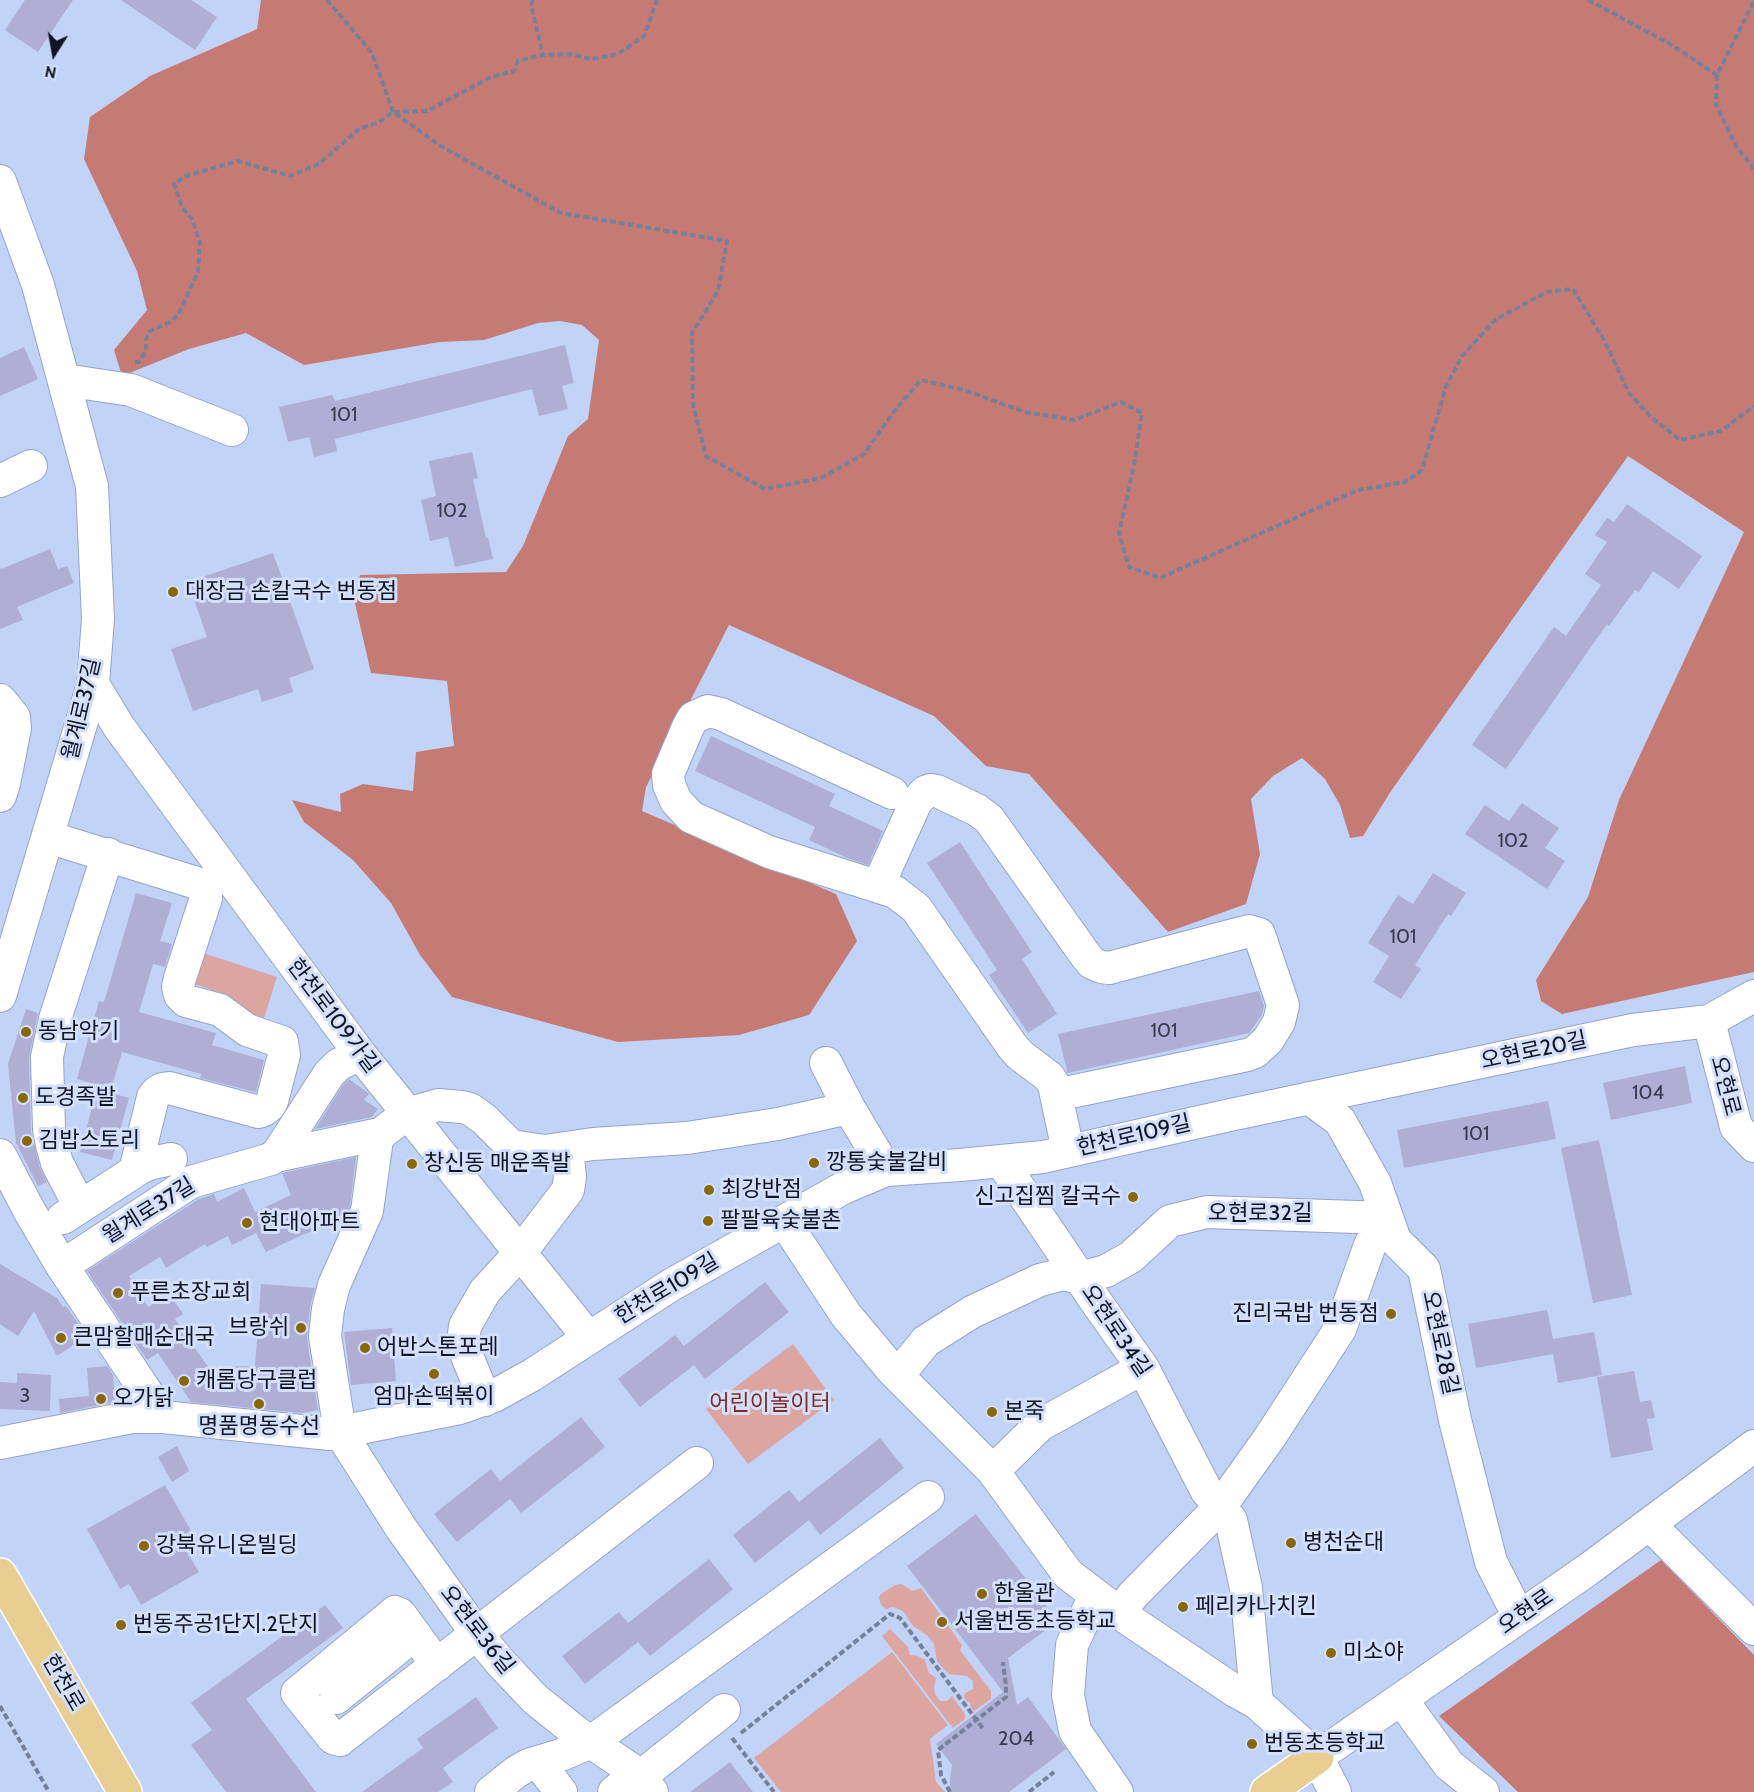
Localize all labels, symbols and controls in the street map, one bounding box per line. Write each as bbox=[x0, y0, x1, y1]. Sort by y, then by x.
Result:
north arrow bbox=[24, 24, 84, 84]
text: N bbox=[43, 62, 58, 83]
house number: 101 bbox=[331, 403, 357, 427]
house number: 102 bbox=[437, 499, 467, 523]
place label: 대장금 손칼국수 번동점 bbox=[185, 579, 397, 605]
marker: 대장금 손칼국수 번동점 bbox=[166, 585, 180, 599]
street label: 월계로37길 bbox=[57, 655, 107, 763]
house number: 102 bbox=[1498, 829, 1528, 853]
house number: 101 bbox=[1390, 925, 1416, 949]
street label: 한천로109가길 bbox=[281, 954, 385, 1078]
place label: 동남악기 bbox=[38, 1019, 119, 1045]
house number: 101 bbox=[1151, 1019, 1177, 1043]
marker: 동남악기 bbox=[19, 1025, 33, 1039]
street label: 오현로20길 bbox=[1479, 1027, 1589, 1075]
street label: 오현로 bbox=[1704, 1053, 1746, 1119]
house number: 104 bbox=[1632, 1081, 1664, 1105]
place label: 도경족발 bbox=[35, 1085, 116, 1111]
marker: 도경족발 bbox=[16, 1091, 30, 1105]
street label: 한천로109길 bbox=[1075, 1110, 1193, 1162]
house number: 101 bbox=[1463, 1122, 1489, 1146]
place label: 김밥스토리 bbox=[39, 1128, 140, 1154]
marker: 김밥스토리 bbox=[20, 1134, 34, 1148]
place label: 깡통숯불갈비 bbox=[826, 1150, 947, 1176]
place label: 창신동 매운족발 bbox=[424, 1151, 571, 1177]
marker: 깡통숯불갈비 bbox=[807, 1156, 821, 1170]
marker: 창신동 매운족발 bbox=[405, 1157, 419, 1171]
street label: 월계로37길 bbox=[98, 1172, 200, 1250]
place label: 최강반점 bbox=[721, 1177, 802, 1203]
marker: 최강반점 bbox=[702, 1183, 716, 1197]
place label: 신고집찜 칼국수 bbox=[974, 1184, 1121, 1210]
marker: 신고집찜 칼국수 bbox=[1126, 1190, 1140, 1204]
street label: 오현로32길 bbox=[1208, 1201, 1312, 1227]
place label: 팔팔육숯불촌 bbox=[720, 1208, 841, 1234]
place label: 현대아파트 bbox=[259, 1210, 360, 1236]
marker: 팔팔육숯불촌 bbox=[701, 1214, 715, 1228]
marker: 현대아파트 bbox=[240, 1216, 254, 1230]
street label: 한천로109길 bbox=[610, 1248, 724, 1330]
place label: 푸른초장교회 bbox=[130, 1280, 251, 1306]
street label: 오현로34길 bbox=[1076, 1280, 1156, 1382]
marker: 푸른초장교회 bbox=[111, 1286, 125, 1300]
street label: 오현로28길 bbox=[1416, 1289, 1464, 1397]
place label: 진리국밥 번동점 bbox=[1232, 1301, 1379, 1327]
marker: 진리국밥 번동점 bbox=[1384, 1307, 1398, 1321]
place label: 브랑쉬 bbox=[228, 1315, 289, 1341]
marker: 브랑쉬 bbox=[294, 1321, 308, 1335]
place label: 큰맘할매순대국 bbox=[73, 1325, 215, 1351]
marker: 큰맘할매순대국 bbox=[54, 1331, 68, 1345]
place label: 어반스톤포레 bbox=[377, 1335, 498, 1361]
marker: 어반스톤포레 bbox=[358, 1341, 372, 1355]
marker: 엄마손떡볶이 bbox=[427, 1367, 441, 1381]
place label: 캐롬당구클럽 bbox=[196, 1368, 317, 1394]
marker: 캐롬당구클럽 bbox=[177, 1374, 191, 1388]
house number: 3 bbox=[20, 1384, 30, 1408]
place label: 엄마손떡볶이 bbox=[373, 1384, 495, 1410]
place label: 오가닭 bbox=[113, 1386, 174, 1412]
park label: 어린이놀이터 bbox=[709, 1391, 831, 1417]
marker: 오가닭 bbox=[94, 1392, 108, 1406]
marker: 명품명동수선 bbox=[252, 1397, 266, 1411]
place label: 본죽 bbox=[1004, 1399, 1044, 1425]
marker: 본죽 bbox=[985, 1405, 999, 1419]
place label: 명품명동수선 bbox=[198, 1414, 320, 1440]
place label: 병천순대 bbox=[1303, 1530, 1384, 1556]
place label: 강북유니온빌딩 bbox=[156, 1533, 298, 1559]
marker: 병천순대 bbox=[1284, 1536, 1298, 1550]
marker: 강북유니온빌딩 bbox=[137, 1539, 151, 1553]
street label: 오현로36길 bbox=[434, 1580, 520, 1680]
place label: 한울관 bbox=[994, 1581, 1055, 1607]
street label: 오현로 bbox=[1494, 1584, 1558, 1640]
marker: 한울관 bbox=[975, 1587, 989, 1601]
place label: 페리카나치킨 bbox=[1195, 1594, 1316, 1620]
marker: 페리카나치킨 bbox=[1176, 1600, 1190, 1614]
place label: 서울번동초등학교 bbox=[954, 1609, 1116, 1635]
place label: 번동주공1단지.2단지 bbox=[133, 1612, 318, 1638]
marker: 서울번동초등학교 bbox=[935, 1615, 949, 1629]
marker: 번동주공1단지.2단지 bbox=[114, 1618, 128, 1632]
place label: 미소야 bbox=[1343, 1640, 1404, 1666]
marker: 미소야 bbox=[1324, 1646, 1338, 1660]
street label: 한천로 bbox=[36, 1650, 90, 1716]
house number: 204 bbox=[998, 1727, 1034, 1751]
place label: 번동초등학교 bbox=[1264, 1731, 1385, 1757]
marker: 번동초등학교 bbox=[1245, 1737, 1259, 1751]

